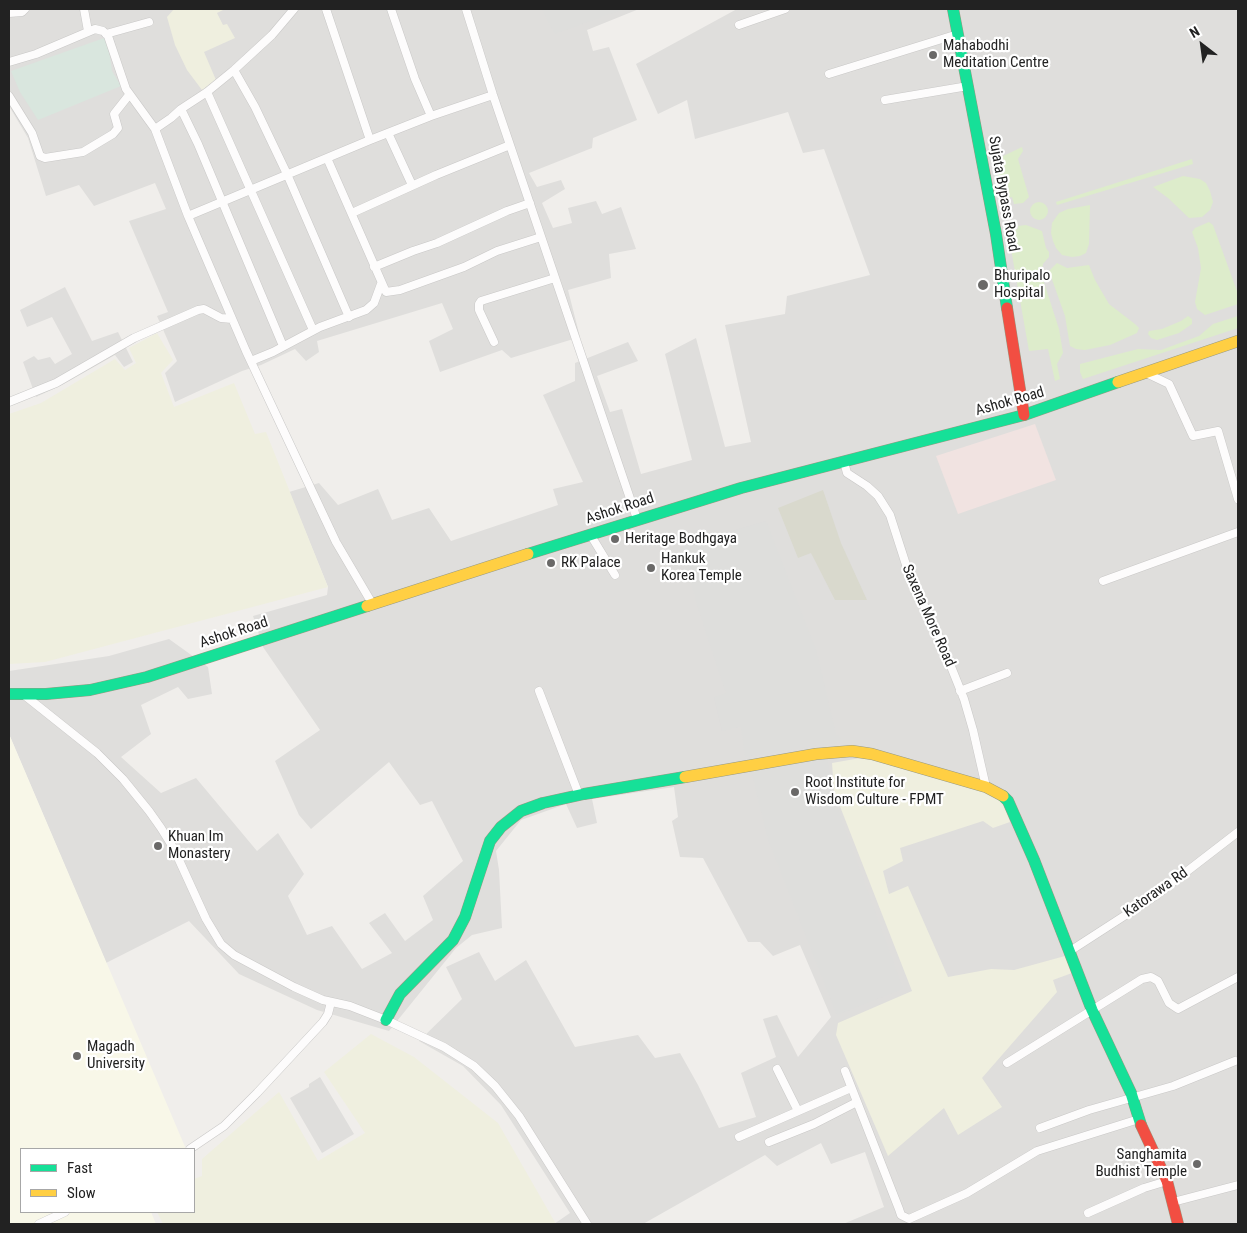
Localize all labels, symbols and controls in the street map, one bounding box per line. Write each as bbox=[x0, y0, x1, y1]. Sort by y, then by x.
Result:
north arrow bbox=[1177, 20, 1227, 70]
text: N bbox=[1187, 23, 1202, 41]
place label: Mahabodhi Meditation Centre bbox=[943, 37, 1049, 72]
marker: Mahabodhi Meditation Centre bbox=[927, 49, 939, 61]
street label: Sujata Bypass Road bbox=[984, 135, 1022, 253]
place label: Bhuripalo Hospital bbox=[994, 267, 1050, 302]
marker: Bhuripalo Hospital bbox=[976, 278, 990, 292]
street label: Ashok Road bbox=[974, 384, 1046, 420]
street label: Ashok Road bbox=[584, 490, 656, 528]
place label: Heritage Bodhgaya bbox=[625, 530, 737, 548]
marker: Heritage Bodhgaya bbox=[609, 533, 621, 545]
place label: Hankuk Korea Temple bbox=[661, 550, 742, 585]
place label: RK Palace bbox=[561, 554, 621, 572]
marker: RK Palace bbox=[545, 557, 557, 569]
marker: Hankuk Korea Temple bbox=[645, 562, 657, 574]
street label: Saxena More Road bbox=[897, 562, 959, 670]
street label: Ashok Road bbox=[198, 614, 270, 652]
place label: Root Institute for Wisdom Culture - FPMT bbox=[805, 774, 944, 809]
marker: Root Institute for Wisdom Culture - FPMT bbox=[789, 786, 801, 798]
place label: Khuan Im Monastery bbox=[168, 828, 231, 863]
marker: Khuan Im Monastery bbox=[152, 840, 164, 852]
street label: Katorawa Rd bbox=[1120, 864, 1192, 922]
place label: Magadh University bbox=[87, 1038, 145, 1073]
marker: Magadh University bbox=[71, 1050, 83, 1062]
place label: Sanghamita Budhist Temple bbox=[1095, 1146, 1187, 1181]
legend bbox=[20, 1148, 195, 1213]
marker: Sanghamita Budhist Temple bbox=[1191, 1158, 1203, 1170]
text: Fast bbox=[67, 1159, 92, 1177]
text: Slow bbox=[67, 1184, 96, 1202]

